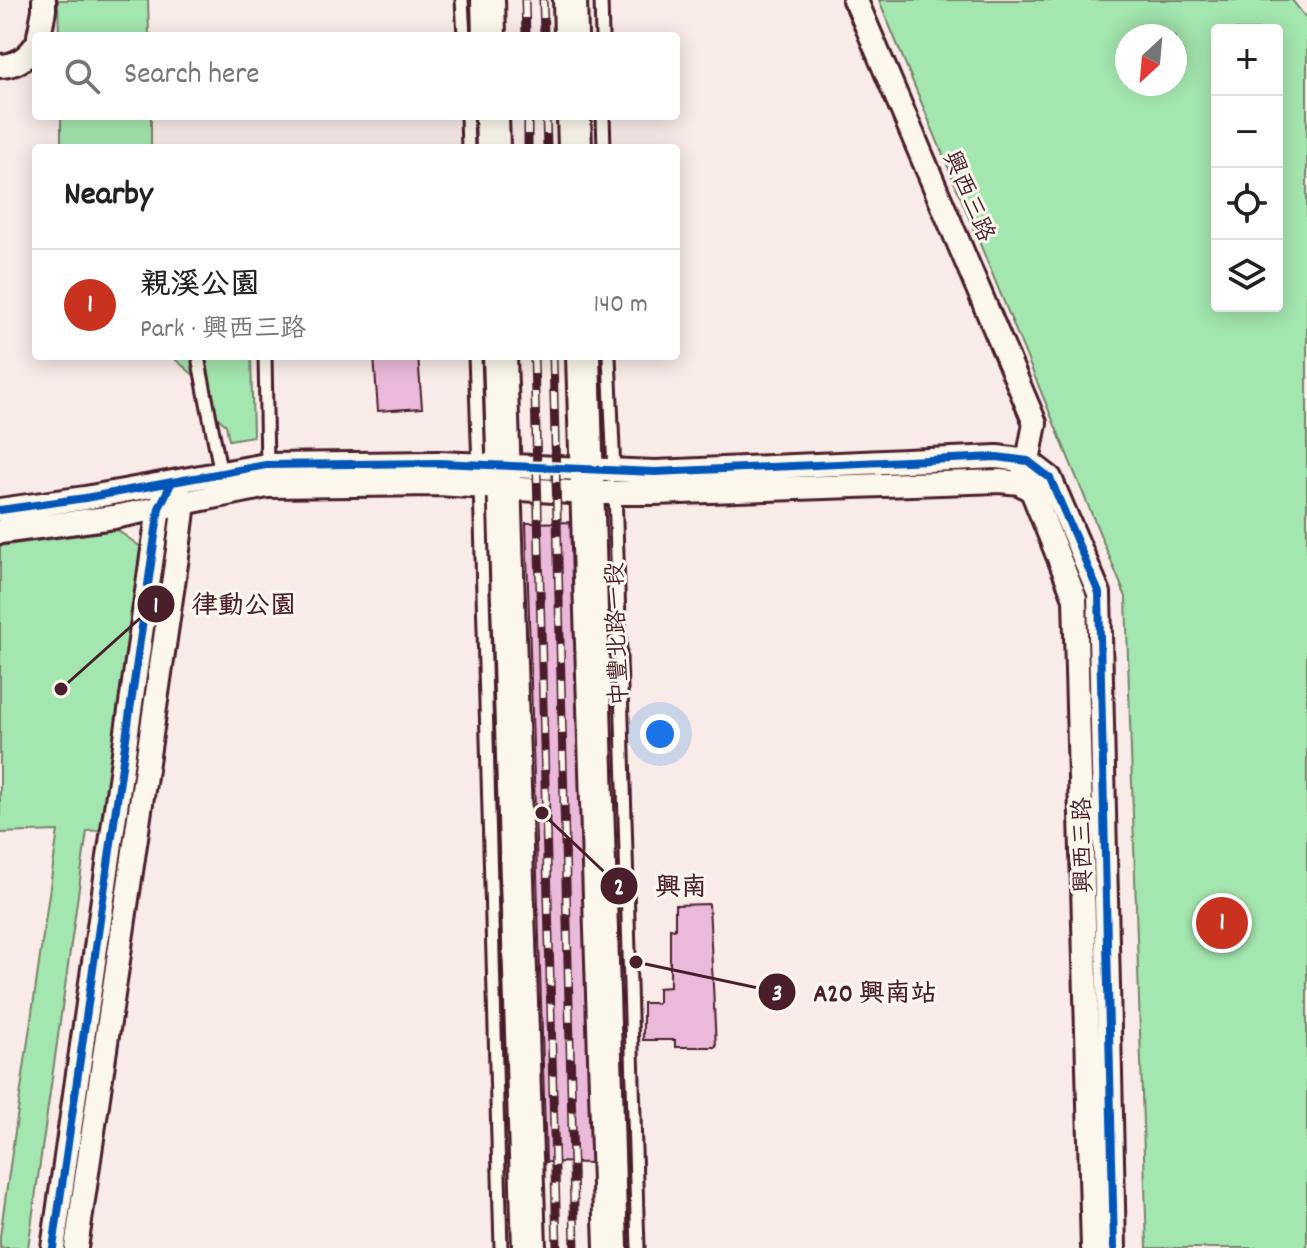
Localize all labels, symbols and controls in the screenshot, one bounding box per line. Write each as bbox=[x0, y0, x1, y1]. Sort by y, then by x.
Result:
north arrow bbox=[1115, 24, 1187, 96]
map controls bbox=[1211, 24, 1283, 312]
button: + bbox=[1211, 24, 1283, 96]
search box bbox=[32, 32, 680, 120]
icon: search bbox=[60, 54, 104, 98]
text: Search here bbox=[124, 55, 260, 98]
button: − bbox=[1211, 96, 1283, 168]
street label: 興西三路 bbox=[933, 146, 1001, 248]
button: locate bbox=[1211, 168, 1283, 240]
text: Nearby bbox=[64, 172, 153, 221]
button: layers bbox=[1211, 240, 1283, 312]
text: 親溪公園 bbox=[140, 266, 260, 309]
text: 1 bbox=[87, 287, 93, 324]
text: 140 m bbox=[594, 287, 648, 324]
text: Park · 興西三路 bbox=[140, 312, 306, 349]
street label: 中豐北路一段 bbox=[599, 561, 639, 707]
callout: 律動公園 bbox=[136, 579, 312, 629]
text: 律動公園 bbox=[192, 589, 296, 626]
text: 1 bbox=[153, 590, 159, 624]
your location bbox=[640, 714, 680, 754]
street label: 興西三路 bbox=[1067, 797, 1103, 893]
callout: 興南 bbox=[599, 861, 723, 911]
text: 興南 bbox=[655, 871, 707, 908]
text: 2 bbox=[614, 872, 624, 906]
pin: 1 bbox=[1196, 893, 1248, 953]
callout: A20 興南站 bbox=[757, 967, 952, 1017]
text: A20 興南站 bbox=[813, 977, 937, 1014]
text: 3 bbox=[772, 978, 782, 1012]

